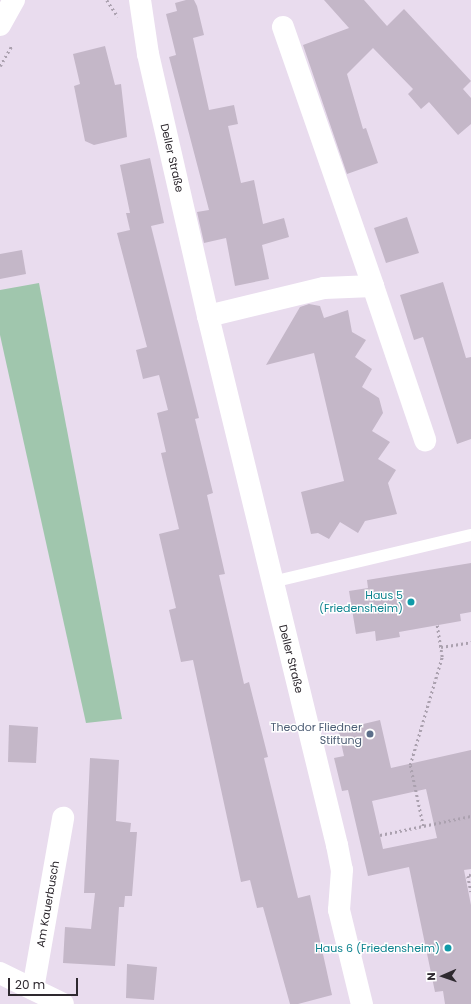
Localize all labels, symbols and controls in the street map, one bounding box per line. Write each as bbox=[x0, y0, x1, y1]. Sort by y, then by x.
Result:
street label: Deller Straße bbox=[158, 122, 186, 194]
place label: Haus 5 (Friedensheim) bbox=[319, 589, 403, 615]
marker: Haus 5 (Friedensheim) bbox=[406, 597, 416, 607]
street label: Deller Straße bbox=[276, 623, 306, 695]
place label: Theodor Fliedner Stiftung bbox=[270, 721, 362, 747]
marker: Theodor Fliedner Stiftung bbox=[365, 729, 375, 739]
street label: Am Kauerbusch bbox=[34, 860, 62, 948]
place label: Haus 6 (Friedensheim) bbox=[315, 941, 440, 955]
marker: Haus 6 (Friedensheim) bbox=[443, 943, 453, 953]
north arrow bbox=[423, 956, 463, 996]
scale bar bbox=[10, 970, 80, 996]
text: N bbox=[423, 972, 439, 981]
text: 20 m bbox=[15, 976, 45, 993]

